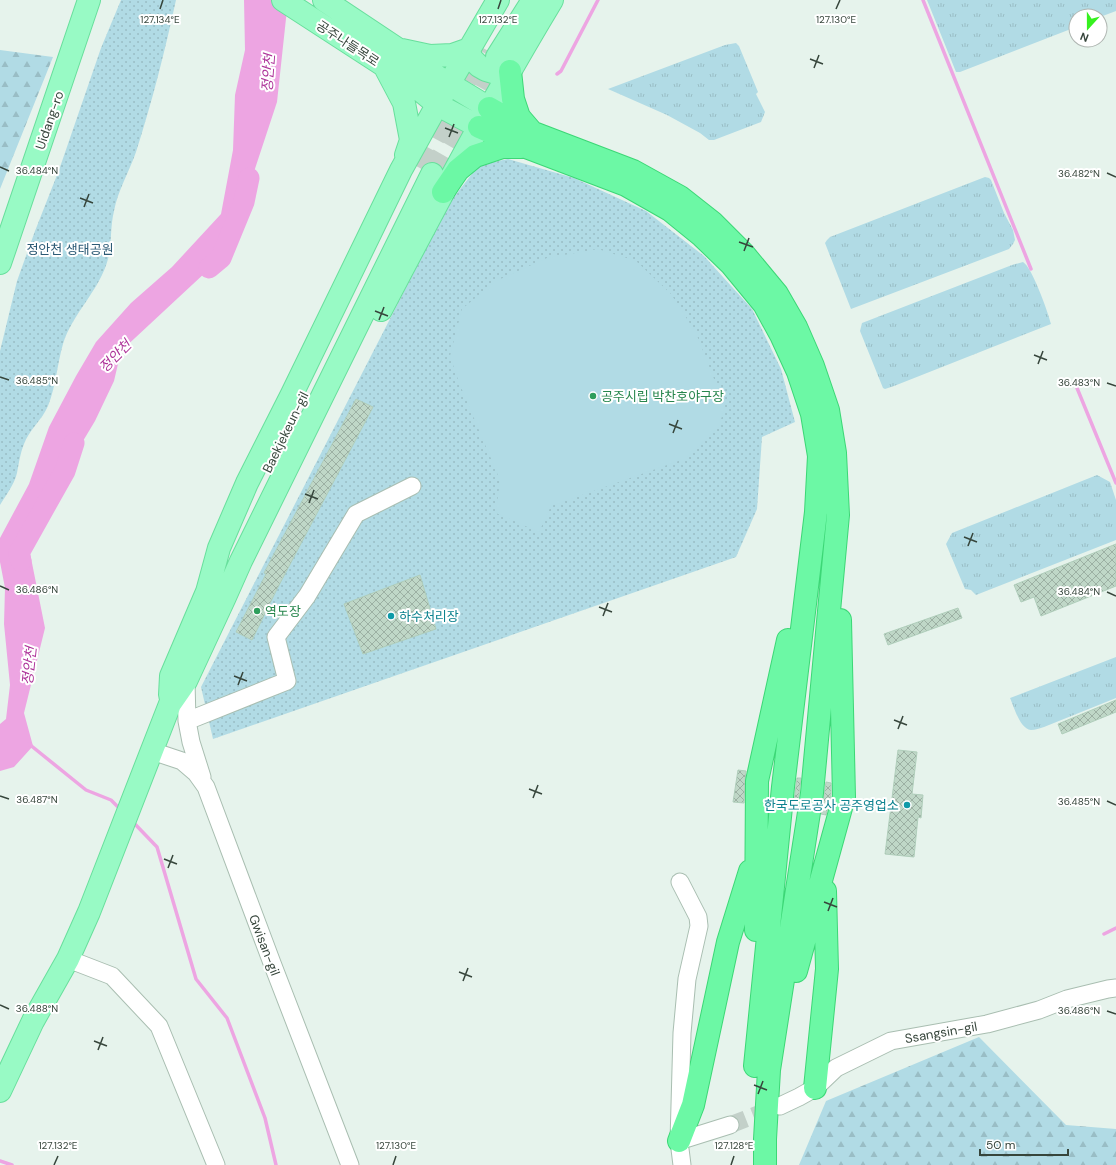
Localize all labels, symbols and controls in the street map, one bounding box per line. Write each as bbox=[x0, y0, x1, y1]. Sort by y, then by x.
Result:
north arrow bbox=[1068, 8, 1108, 48]
text: 127.134°E bbox=[140, 13, 180, 26]
text: 127.132°E bbox=[478, 13, 518, 26]
text: 127.130°E bbox=[816, 13, 856, 26]
street label: 공주나들목로 bbox=[313, 17, 382, 70]
text: N bbox=[1078, 29, 1091, 45]
water label: 정안천 bbox=[258, 52, 278, 93]
street label: Uidang-ro bbox=[32, 88, 68, 152]
text: 36.484°N bbox=[16, 164, 58, 177]
text: 36.482°N bbox=[1058, 167, 1100, 180]
park label: 정안천 생태공원 bbox=[26, 241, 114, 258]
water label: 정안천 bbox=[95, 335, 136, 376]
text: 36.485°N bbox=[16, 374, 58, 387]
text: 36.483°N bbox=[1058, 376, 1100, 389]
place label: 공주시립 박찬호야구장 bbox=[601, 388, 724, 405]
street label: Baekjekeun-gil bbox=[259, 389, 312, 476]
marker: 공주시립 박찬호야구장 bbox=[588, 391, 598, 401]
text: 36.486°N bbox=[16, 583, 58, 596]
text: 36.484°N bbox=[1058, 585, 1100, 598]
place label: 역도장 bbox=[265, 603, 301, 620]
marker: 역도장 bbox=[252, 606, 262, 616]
place label: 하수처리장 bbox=[399, 608, 459, 625]
marker: 하수처리장 bbox=[386, 611, 396, 621]
water label: 정안천 bbox=[18, 645, 40, 686]
text: 36.487°N bbox=[16, 793, 58, 806]
text: 36.485°N bbox=[1058, 795, 1100, 808]
place label: 한국도로공사 공주영업소 bbox=[764, 797, 899, 814]
marker: 한국도로공사 공주영업소 bbox=[902, 800, 912, 810]
street label: Gwisan-gil bbox=[245, 912, 284, 978]
text: 36.488°N bbox=[16, 1002, 58, 1015]
text: 36.486°N bbox=[1058, 1004, 1100, 1017]
street label: Ssangsin-gil bbox=[904, 1018, 979, 1047]
scale bar bbox=[980, 1131, 1068, 1157]
text: 50 m bbox=[986, 1137, 1015, 1153]
text: 127.132°E bbox=[38, 1139, 78, 1152]
text: 127.130°E bbox=[376, 1139, 416, 1152]
text: 127.128°E bbox=[714, 1139, 754, 1152]

